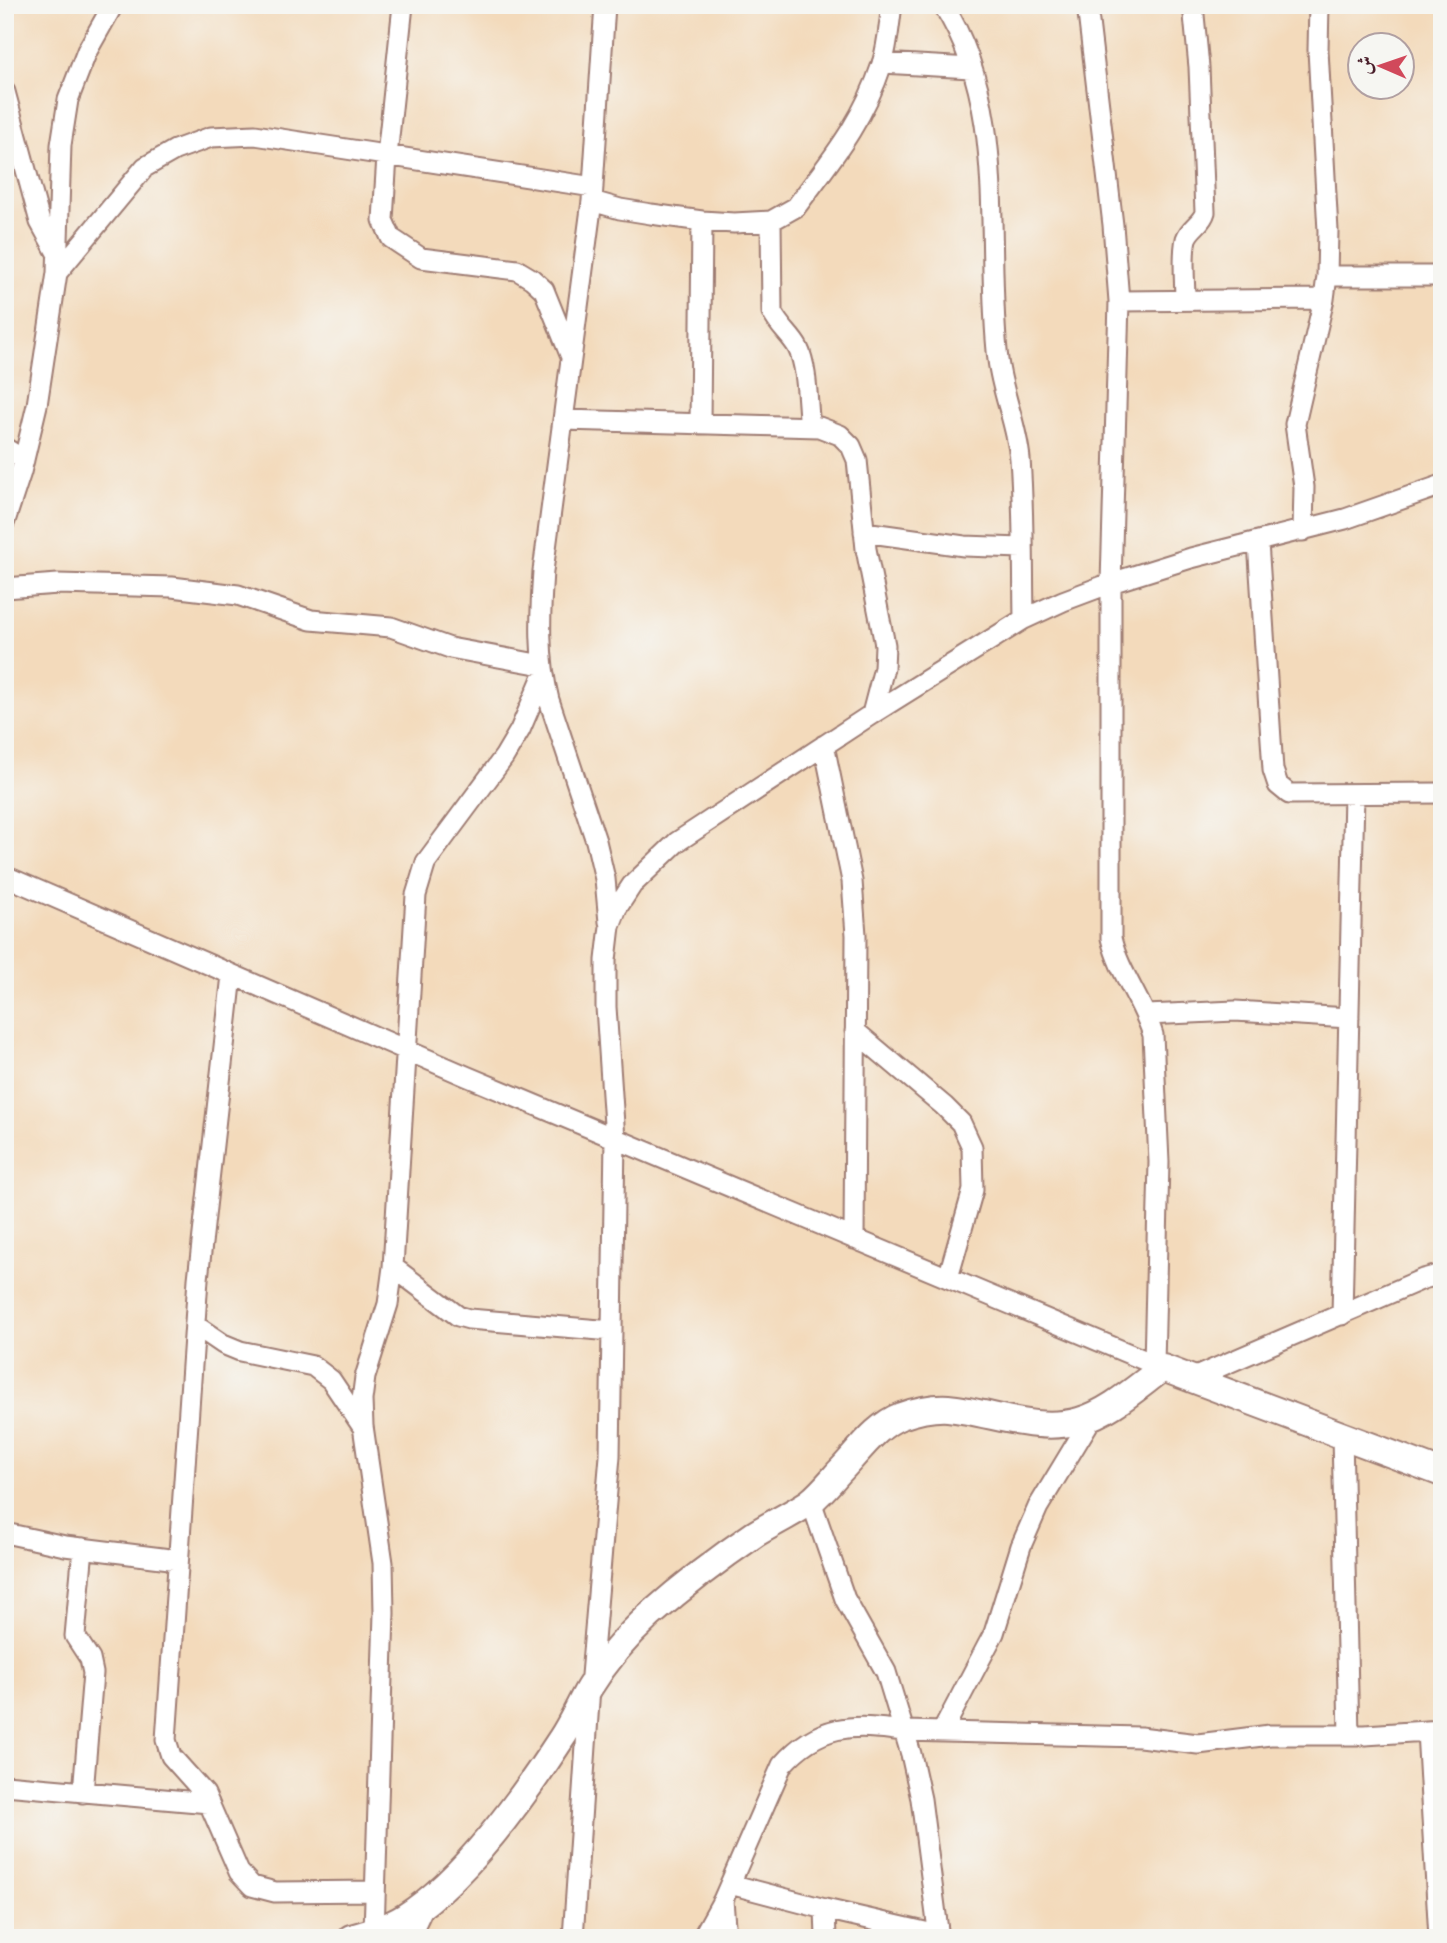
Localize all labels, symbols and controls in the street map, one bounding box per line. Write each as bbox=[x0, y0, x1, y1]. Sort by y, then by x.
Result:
north arrow bbox=[1346, 32, 1416, 102]
text: ش bbox=[1352, 56, 1378, 75]

